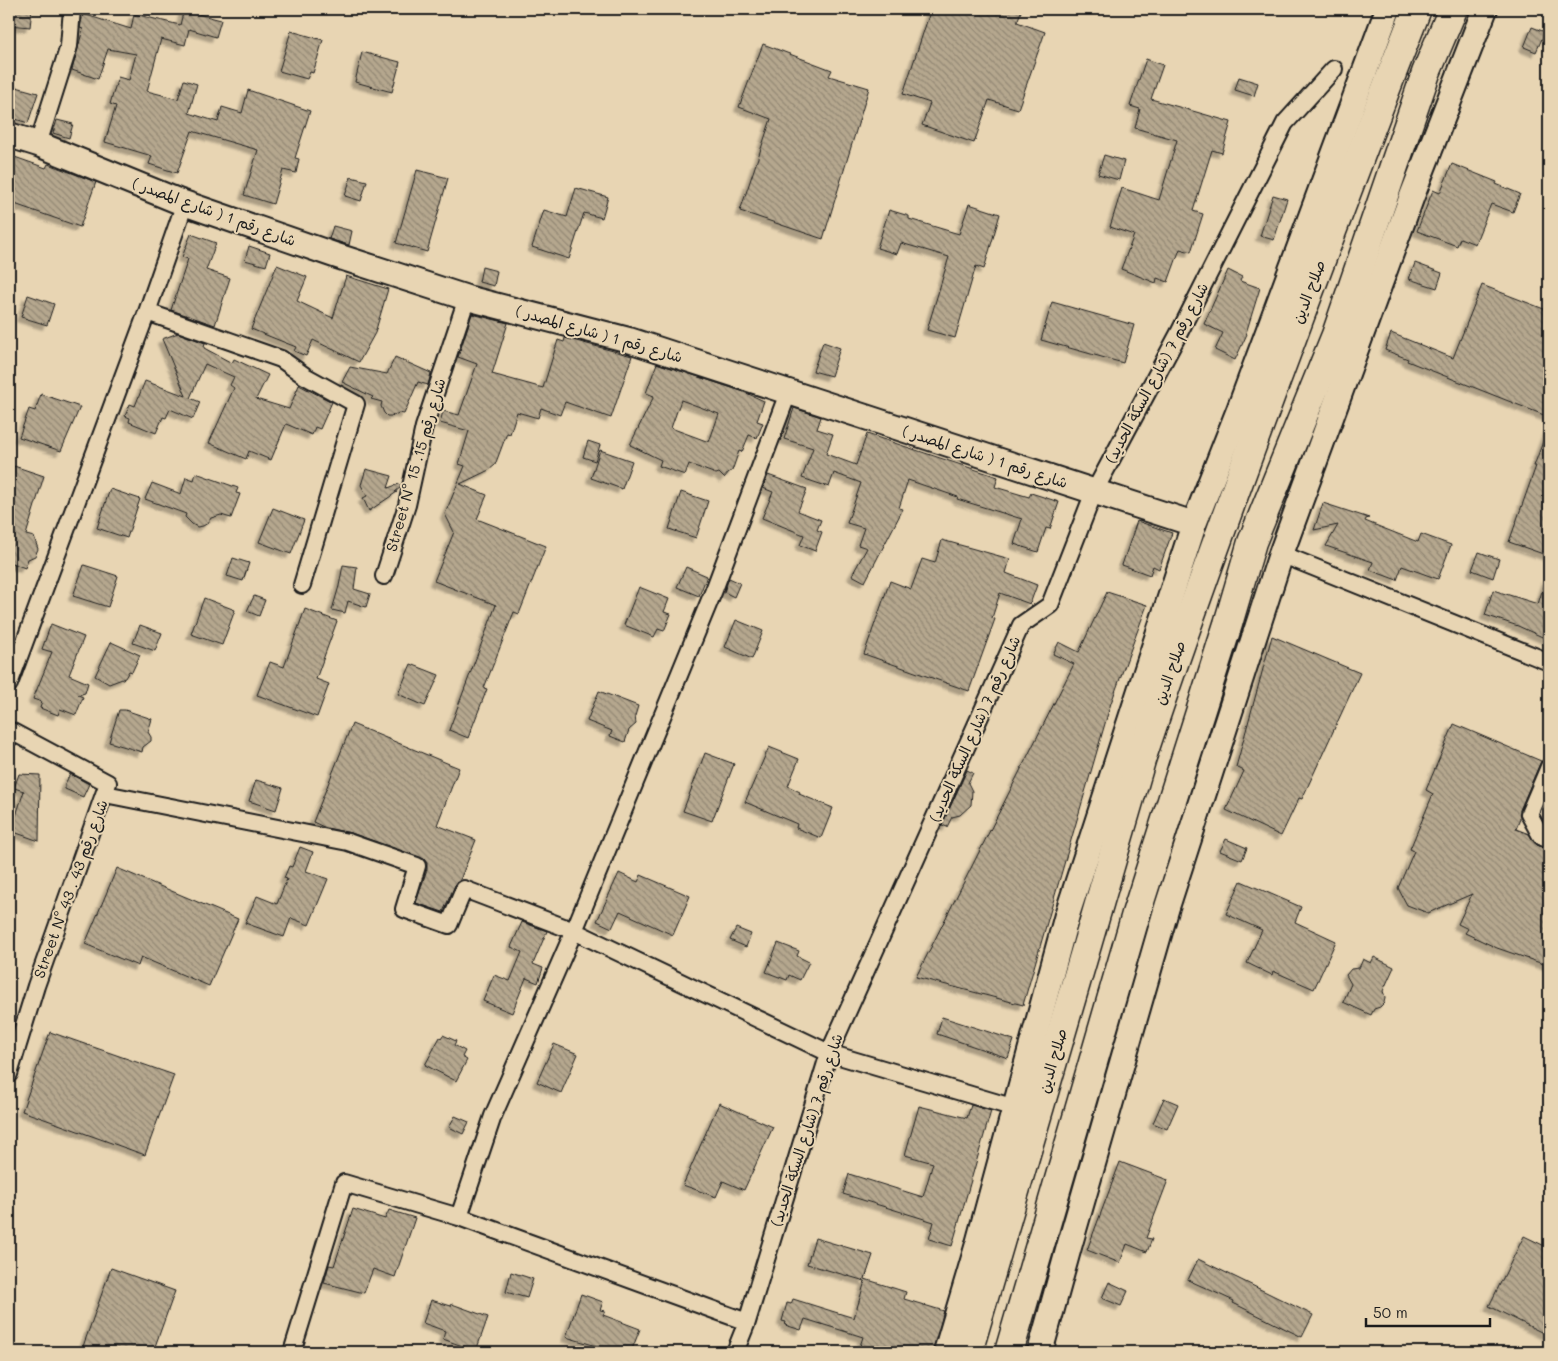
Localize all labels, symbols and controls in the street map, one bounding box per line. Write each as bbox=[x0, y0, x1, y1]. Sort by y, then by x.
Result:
street label: شارع رقم 1 ( شارع المصدر ) bbox=[129, 172, 299, 253]
street label: صلاح الدين bbox=[1287, 257, 1330, 327]
street label: شارع رقم 7 (شارع السكة الحديد) bbox=[1100, 279, 1215, 468]
street label: شارع رقم 1 ( شارع المصدر ) bbox=[513, 300, 685, 369]
street label: Street N° 15 .شارع رقم 15 bbox=[381, 376, 452, 555]
street label: شارع رقم 1 ( شارع المصدر ) bbox=[899, 420, 1070, 495]
street label: شارع رقم 7 (شارع السكة الحديد) bbox=[924, 632, 1027, 826]
street label: صلاح الدين bbox=[1149, 638, 1190, 708]
street label: Street N° 43 . شارع رقم 43 bbox=[28, 796, 115, 982]
street label: صلاح الدين bbox=[1033, 1026, 1072, 1096]
street label: شارع رقم 7 (شارع السكة الحديد) bbox=[765, 1031, 850, 1230]
scale bar bbox=[1366, 1296, 1489, 1328]
text: 50 m bbox=[1373, 1302, 1408, 1322]

